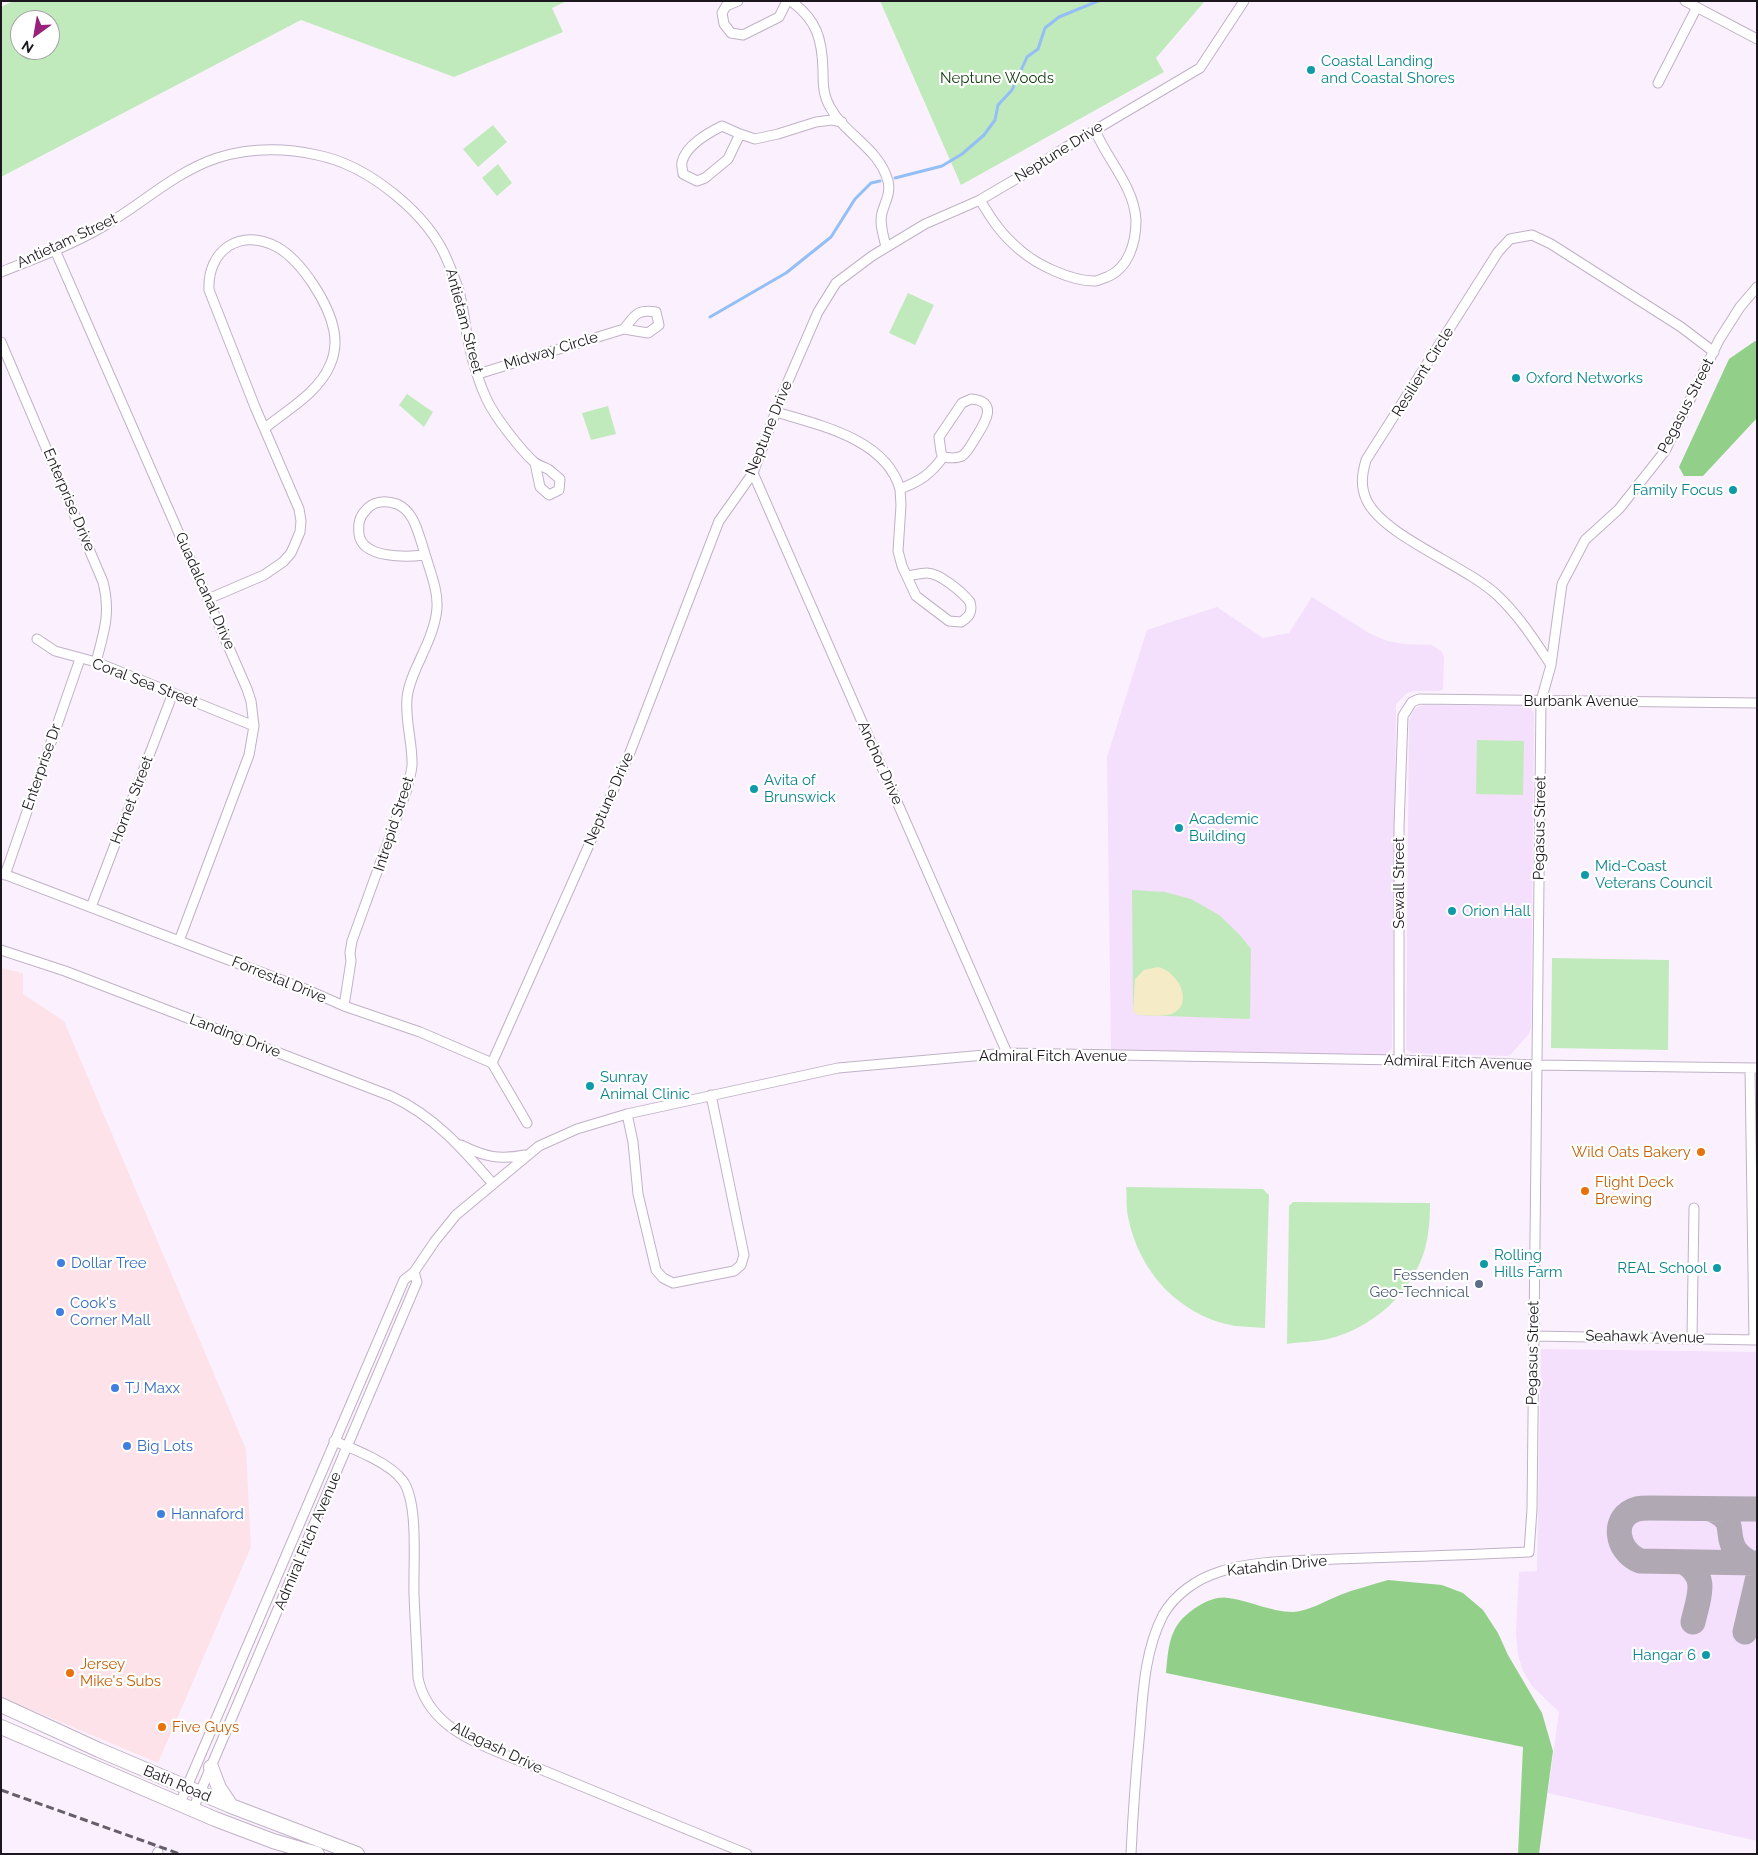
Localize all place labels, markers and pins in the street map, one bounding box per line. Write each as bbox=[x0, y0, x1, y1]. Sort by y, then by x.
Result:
place label: Coastal Landing and Coastal Shores bbox=[1321, 52, 1455, 87]
marker: Coastal Landing and Coastal Shores bbox=[1305, 64, 1317, 76]
place label: Oxford Networks bbox=[1526, 369, 1643, 387]
marker: Oxford Networks bbox=[1510, 372, 1522, 384]
place label: Family Focus bbox=[1632, 481, 1723, 499]
marker: Family Focus bbox=[1727, 484, 1739, 496]
place label: Avita of Brunswick bbox=[764, 771, 836, 806]
marker: Avita of Brunswick bbox=[748, 783, 760, 795]
place label: Academic Building bbox=[1189, 810, 1259, 845]
marker: Academic Building bbox=[1173, 822, 1185, 834]
place label: Mid-Coast Veterans Council bbox=[1595, 857, 1712, 892]
marker: Mid-Coast Veterans Council bbox=[1579, 869, 1591, 881]
place label: Orion Hall bbox=[1462, 902, 1531, 920]
marker: Orion Hall bbox=[1446, 905, 1458, 917]
place label: Sunray Animal Clinic bbox=[600, 1068, 690, 1103]
marker: Sunray Animal Clinic bbox=[584, 1080, 596, 1092]
place label: Wild Oats Bakery bbox=[1571, 1143, 1691, 1161]
marker: Wild Oats Bakery bbox=[1695, 1146, 1707, 1158]
place label: Flight Deck Brewing bbox=[1595, 1173, 1674, 1208]
marker: Flight Deck Brewing bbox=[1579, 1185, 1591, 1197]
place label: Rolling Hills Farm bbox=[1494, 1246, 1563, 1281]
place label: Dollar Tree bbox=[71, 1254, 147, 1272]
marker: Dollar Tree bbox=[55, 1257, 67, 1269]
marker: Rolling Hills Farm bbox=[1478, 1258, 1490, 1270]
place label: REAL School bbox=[1617, 1259, 1707, 1277]
marker: REAL School bbox=[1711, 1262, 1723, 1274]
place label: Fessenden Geo-Technical bbox=[1369, 1266, 1469, 1301]
marker: Fessenden Geo-Technical bbox=[1473, 1278, 1485, 1290]
place label: Cook's Corner Mall bbox=[70, 1294, 151, 1329]
marker: Cook's Corner Mall bbox=[54, 1306, 66, 1318]
place label: TJ Maxx bbox=[125, 1379, 180, 1397]
marker: TJ Maxx bbox=[109, 1382, 121, 1394]
place label: Big Lots bbox=[137, 1437, 193, 1455]
marker: Big Lots bbox=[121, 1440, 133, 1452]
place label: Hannaford bbox=[171, 1505, 244, 1523]
marker: Hannaford bbox=[155, 1508, 167, 1520]
place label: Hangar 6 bbox=[1633, 1646, 1696, 1664]
marker: Hangar 6 bbox=[1700, 1649, 1712, 1661]
place label: Jersey Mike's Subs bbox=[80, 1655, 161, 1690]
marker: Jersey Mike's Subs bbox=[64, 1667, 76, 1679]
place label: Five Guys bbox=[172, 1718, 239, 1736]
marker: Five Guys bbox=[156, 1721, 168, 1733]

